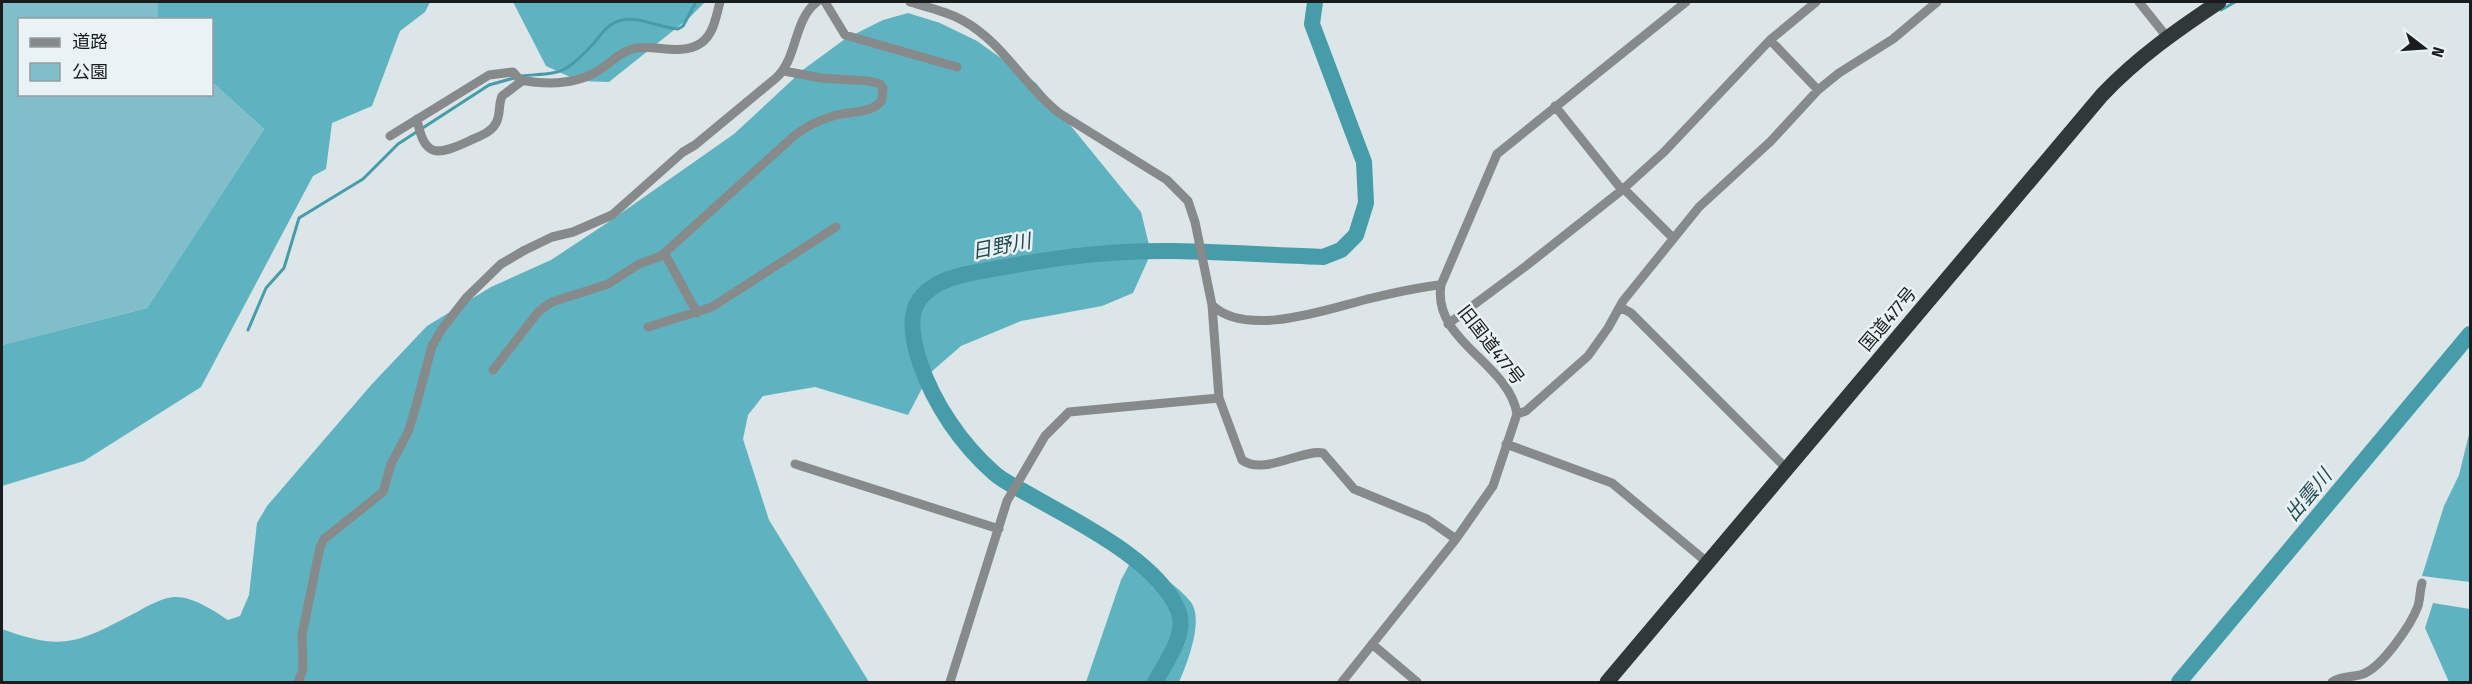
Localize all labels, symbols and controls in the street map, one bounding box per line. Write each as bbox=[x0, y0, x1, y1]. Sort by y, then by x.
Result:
legend bbox=[18, 18, 213, 96]
north arrow bbox=[2394, 18, 2454, 78]
text: 道路 bbox=[72, 31, 108, 53]
text: N bbox=[2427, 45, 2448, 60]
text: 公園 bbox=[72, 61, 108, 83]
water label: 日野川 bbox=[969, 228, 1035, 264]
street label: 国道477号 bbox=[1855, 282, 1921, 356]
street label: 旧国道477号 bbox=[1453, 301, 1529, 389]
water label: 出雲川 bbox=[2280, 463, 2338, 526]

